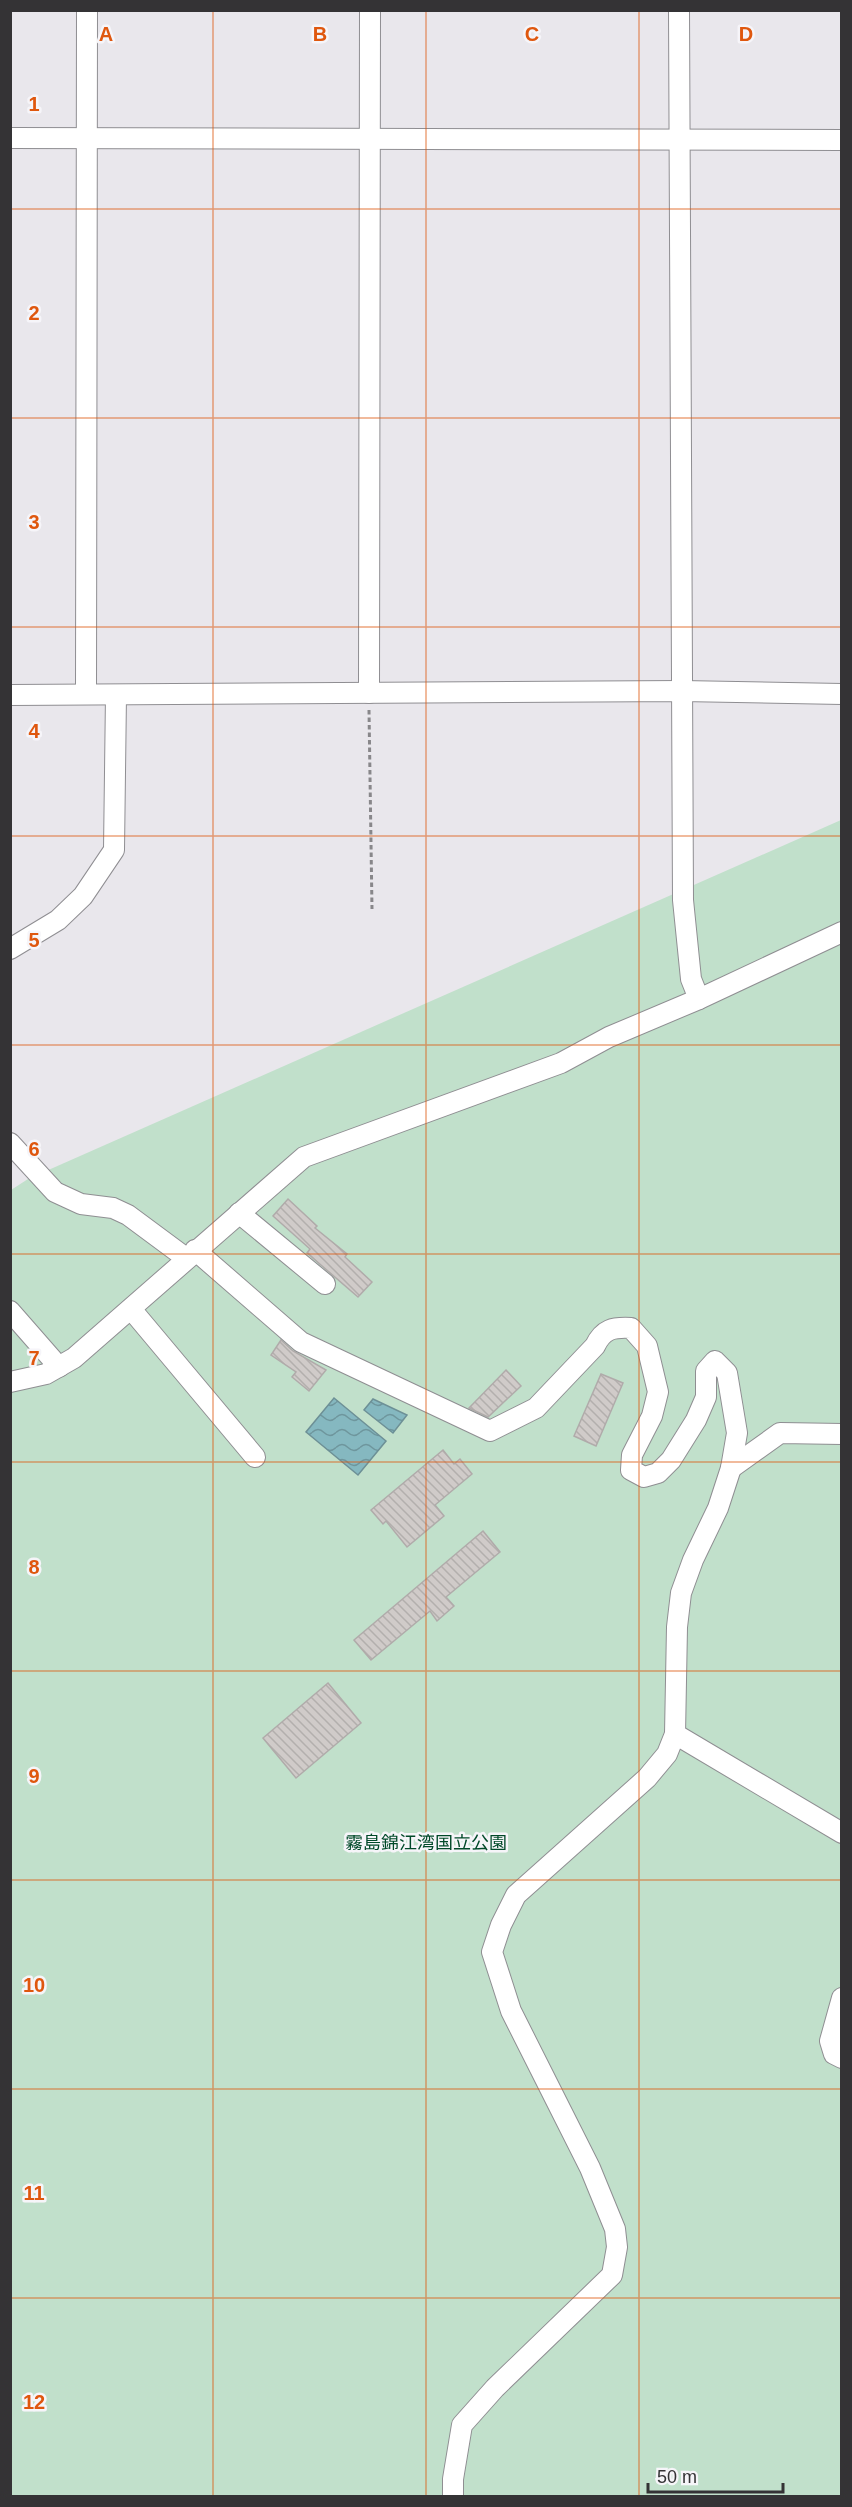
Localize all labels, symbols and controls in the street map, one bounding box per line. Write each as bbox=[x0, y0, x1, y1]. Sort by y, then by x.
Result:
text: A bbox=[99, 23, 113, 45]
text: B bbox=[313, 23, 327, 45]
text: C bbox=[525, 23, 539, 45]
text: D bbox=[739, 23, 753, 45]
text: 1 bbox=[28, 93, 40, 115]
text: 2 bbox=[28, 302, 40, 324]
text: 3 bbox=[28, 511, 40, 533]
text: 4 bbox=[28, 720, 40, 742]
text: 5 bbox=[28, 929, 40, 951]
text: 6 bbox=[28, 1138, 40, 1160]
text: 7 bbox=[28, 1347, 40, 1369]
text: 8 bbox=[28, 1556, 40, 1578]
text: 9 bbox=[28, 1765, 40, 1787]
park label: 霧島錦江湾国立公園 bbox=[345, 1833, 507, 1853]
text: 10 bbox=[23, 1974, 45, 1996]
text: 11 bbox=[23, 2182, 45, 2204]
text: 12 bbox=[23, 2391, 45, 2413]
scale bar bbox=[648, 2456, 783, 2494]
text: 50 m bbox=[657, 2467, 697, 2487]

